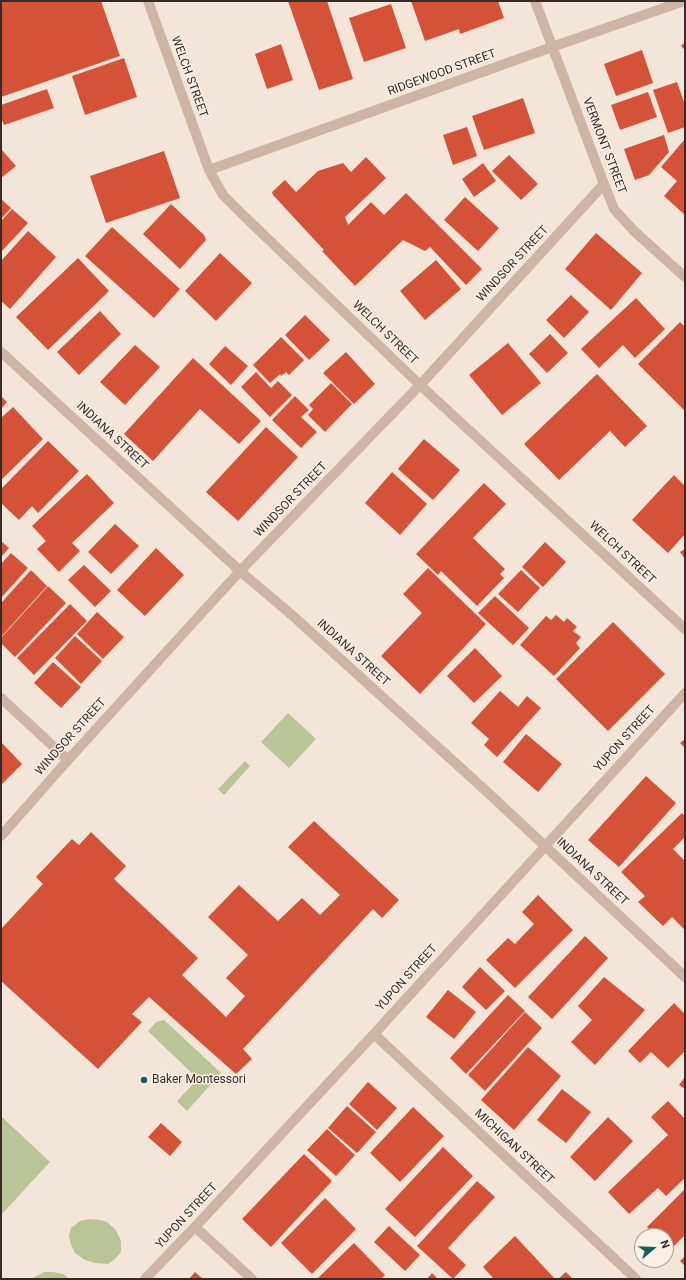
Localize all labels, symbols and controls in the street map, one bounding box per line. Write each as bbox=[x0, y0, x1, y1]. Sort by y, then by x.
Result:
street label: WELCH STREET bbox=[168, 34, 210, 120]
street label: RIDGEWOOD STREET bbox=[386, 47, 498, 99]
street label: VERMONT STREET bbox=[579, 96, 629, 196]
street label: WINDSOR STREET bbox=[474, 223, 552, 305]
street label: WELCH STREET bbox=[349, 298, 421, 368]
street label: INDIANA STREET bbox=[73, 399, 151, 473]
street label: WINDSOR STREET bbox=[252, 460, 330, 540]
street label: WELCH STREET bbox=[586, 519, 658, 587]
street label: INDIANA STREET bbox=[314, 617, 392, 689]
street label: WINDSOR STREET bbox=[33, 696, 109, 778]
street label: YUPON STREET bbox=[591, 703, 659, 775]
street label: INDIANA STREET bbox=[553, 835, 631, 909]
street label: YUPON STREET bbox=[373, 942, 441, 1014]
place label: Baker Montessori bbox=[152, 1073, 246, 1087]
marker: Baker Montessori bbox=[139, 1075, 149, 1085]
street label: MICHIGAN STREET bbox=[471, 1106, 557, 1188]
street label: YUPON STREET bbox=[153, 1180, 221, 1252]
north arrow bbox=[634, 1228, 674, 1268]
text: N bbox=[657, 1238, 672, 1250]

